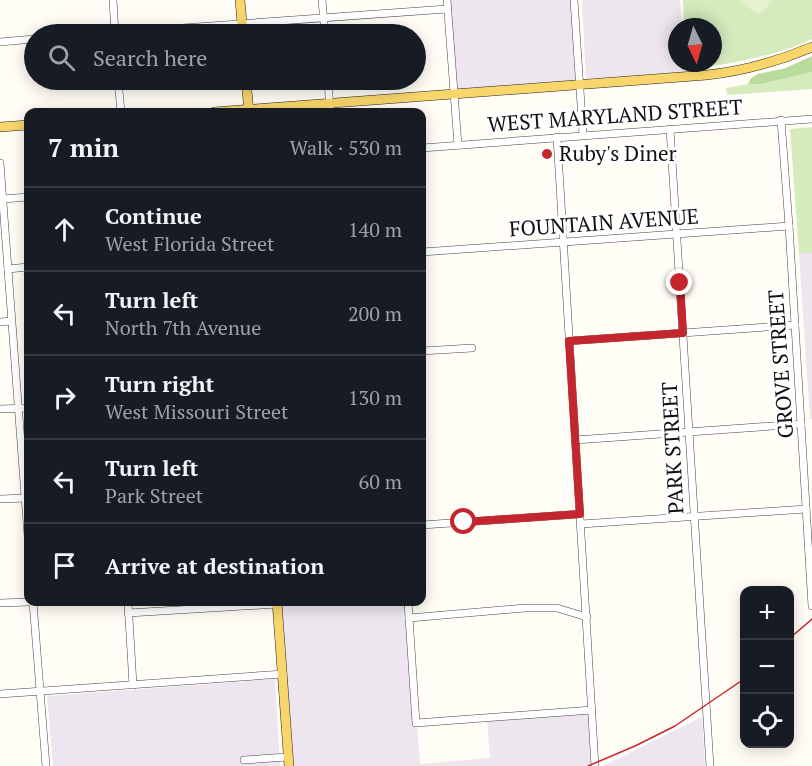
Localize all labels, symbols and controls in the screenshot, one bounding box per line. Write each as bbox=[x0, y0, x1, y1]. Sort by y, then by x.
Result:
north arrow bbox=[668, 18, 722, 72]
search box bbox=[24, 24, 426, 90]
icon: search bbox=[45, 41, 78, 74]
text: Search here bbox=[93, 43, 207, 72]
street label: WEST MARYLAND STREET bbox=[486, 92, 743, 138]
text: 7 min bbox=[48, 130, 119, 164]
text: Walk · 530 m bbox=[290, 134, 402, 161]
place label: Ruby's Diner bbox=[559, 139, 677, 167]
marker: Ruby's Diner bbox=[540, 147, 554, 161]
text: Continue bbox=[105, 201, 202, 230]
street label: FOUNTAIN AVENUE bbox=[508, 201, 700, 243]
icon: ahead bbox=[48, 213, 81, 246]
text: 140 m bbox=[348, 216, 402, 243]
text: West Florida Street bbox=[105, 230, 274, 257]
route end bbox=[666, 269, 692, 295]
text: Turn left bbox=[105, 285, 198, 314]
street label: GROVE STREET bbox=[761, 289, 799, 439]
icon: left bbox=[48, 297, 81, 330]
text: 200 m bbox=[348, 300, 402, 327]
text: North 7th Avenue bbox=[105, 314, 261, 341]
text: Turn right bbox=[105, 369, 214, 398]
icon: right bbox=[48, 381, 81, 414]
street label: PARK STREET bbox=[655, 381, 689, 515]
text: 130 m bbox=[348, 384, 402, 411]
text: West Missouri Street bbox=[105, 398, 289, 425]
text: Turn left bbox=[105, 453, 198, 482]
icon: left bbox=[48, 465, 81, 498]
text: 60 m bbox=[359, 468, 402, 495]
text: Park Street bbox=[105, 482, 203, 509]
route start bbox=[450, 508, 476, 534]
icon: arrive bbox=[48, 549, 81, 582]
text: Arrive at destination bbox=[105, 551, 324, 580]
map controls bbox=[740, 586, 794, 748]
button: + bbox=[740, 586, 794, 640]
button: − bbox=[740, 640, 794, 694]
button: locate bbox=[740, 694, 794, 748]

